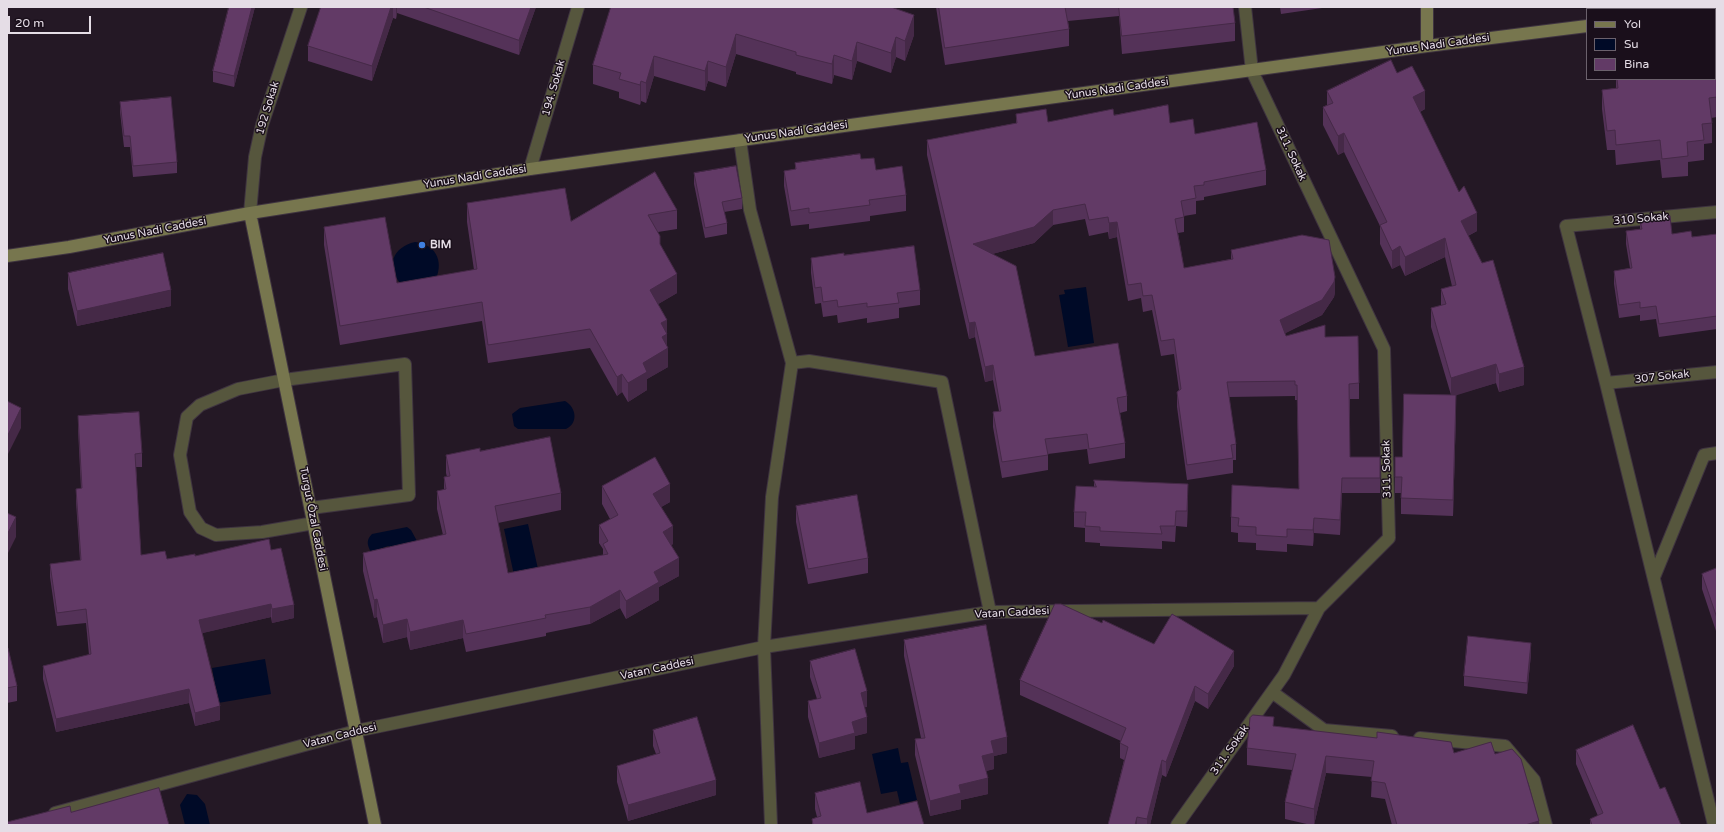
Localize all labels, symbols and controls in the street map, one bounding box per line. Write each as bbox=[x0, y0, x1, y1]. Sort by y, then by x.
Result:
scale bar bbox=[10, 8, 93, 34]
legend bbox=[1586, 8, 1716, 80]
text: 20 m bbox=[15, 16, 44, 30]
text: Yol bbox=[1624, 17, 1641, 31]
street label: Yunus Nadi Caddesi bbox=[1386, 31, 1490, 59]
text: Su bbox=[1624, 37, 1639, 51]
text: Bina bbox=[1624, 57, 1649, 71]
street label: 194. Sokak bbox=[540, 58, 568, 118]
street label: Yunus Nadi Caddesi bbox=[1065, 75, 1169, 103]
street label: 192 Sokak bbox=[254, 80, 282, 136]
street label: Yunus Nadi Caddesi bbox=[744, 118, 848, 146]
street label: 311. Sokak bbox=[1273, 125, 1309, 183]
street label: Yunus Nadi Caddesi bbox=[423, 162, 527, 192]
street label: 310 Sokak bbox=[1613, 210, 1669, 228]
street label: Yunus Nadi Caddesi bbox=[103, 215, 207, 247]
place label: BIM bbox=[430, 238, 451, 252]
marker: BIM bbox=[417, 240, 427, 250]
street label: 307 Sokak bbox=[1634, 368, 1690, 386]
street label: 311. Sokak bbox=[1380, 440, 1394, 498]
street label: Turgut Özal Caddesi bbox=[296, 466, 330, 572]
street label: Vatan Caddesi bbox=[974, 604, 1050, 622]
street label: Vatan Caddesi bbox=[619, 655, 695, 683]
street label: Vatan Caddesi bbox=[302, 721, 378, 751]
street label: 311. Sokak bbox=[1208, 722, 1252, 778]

